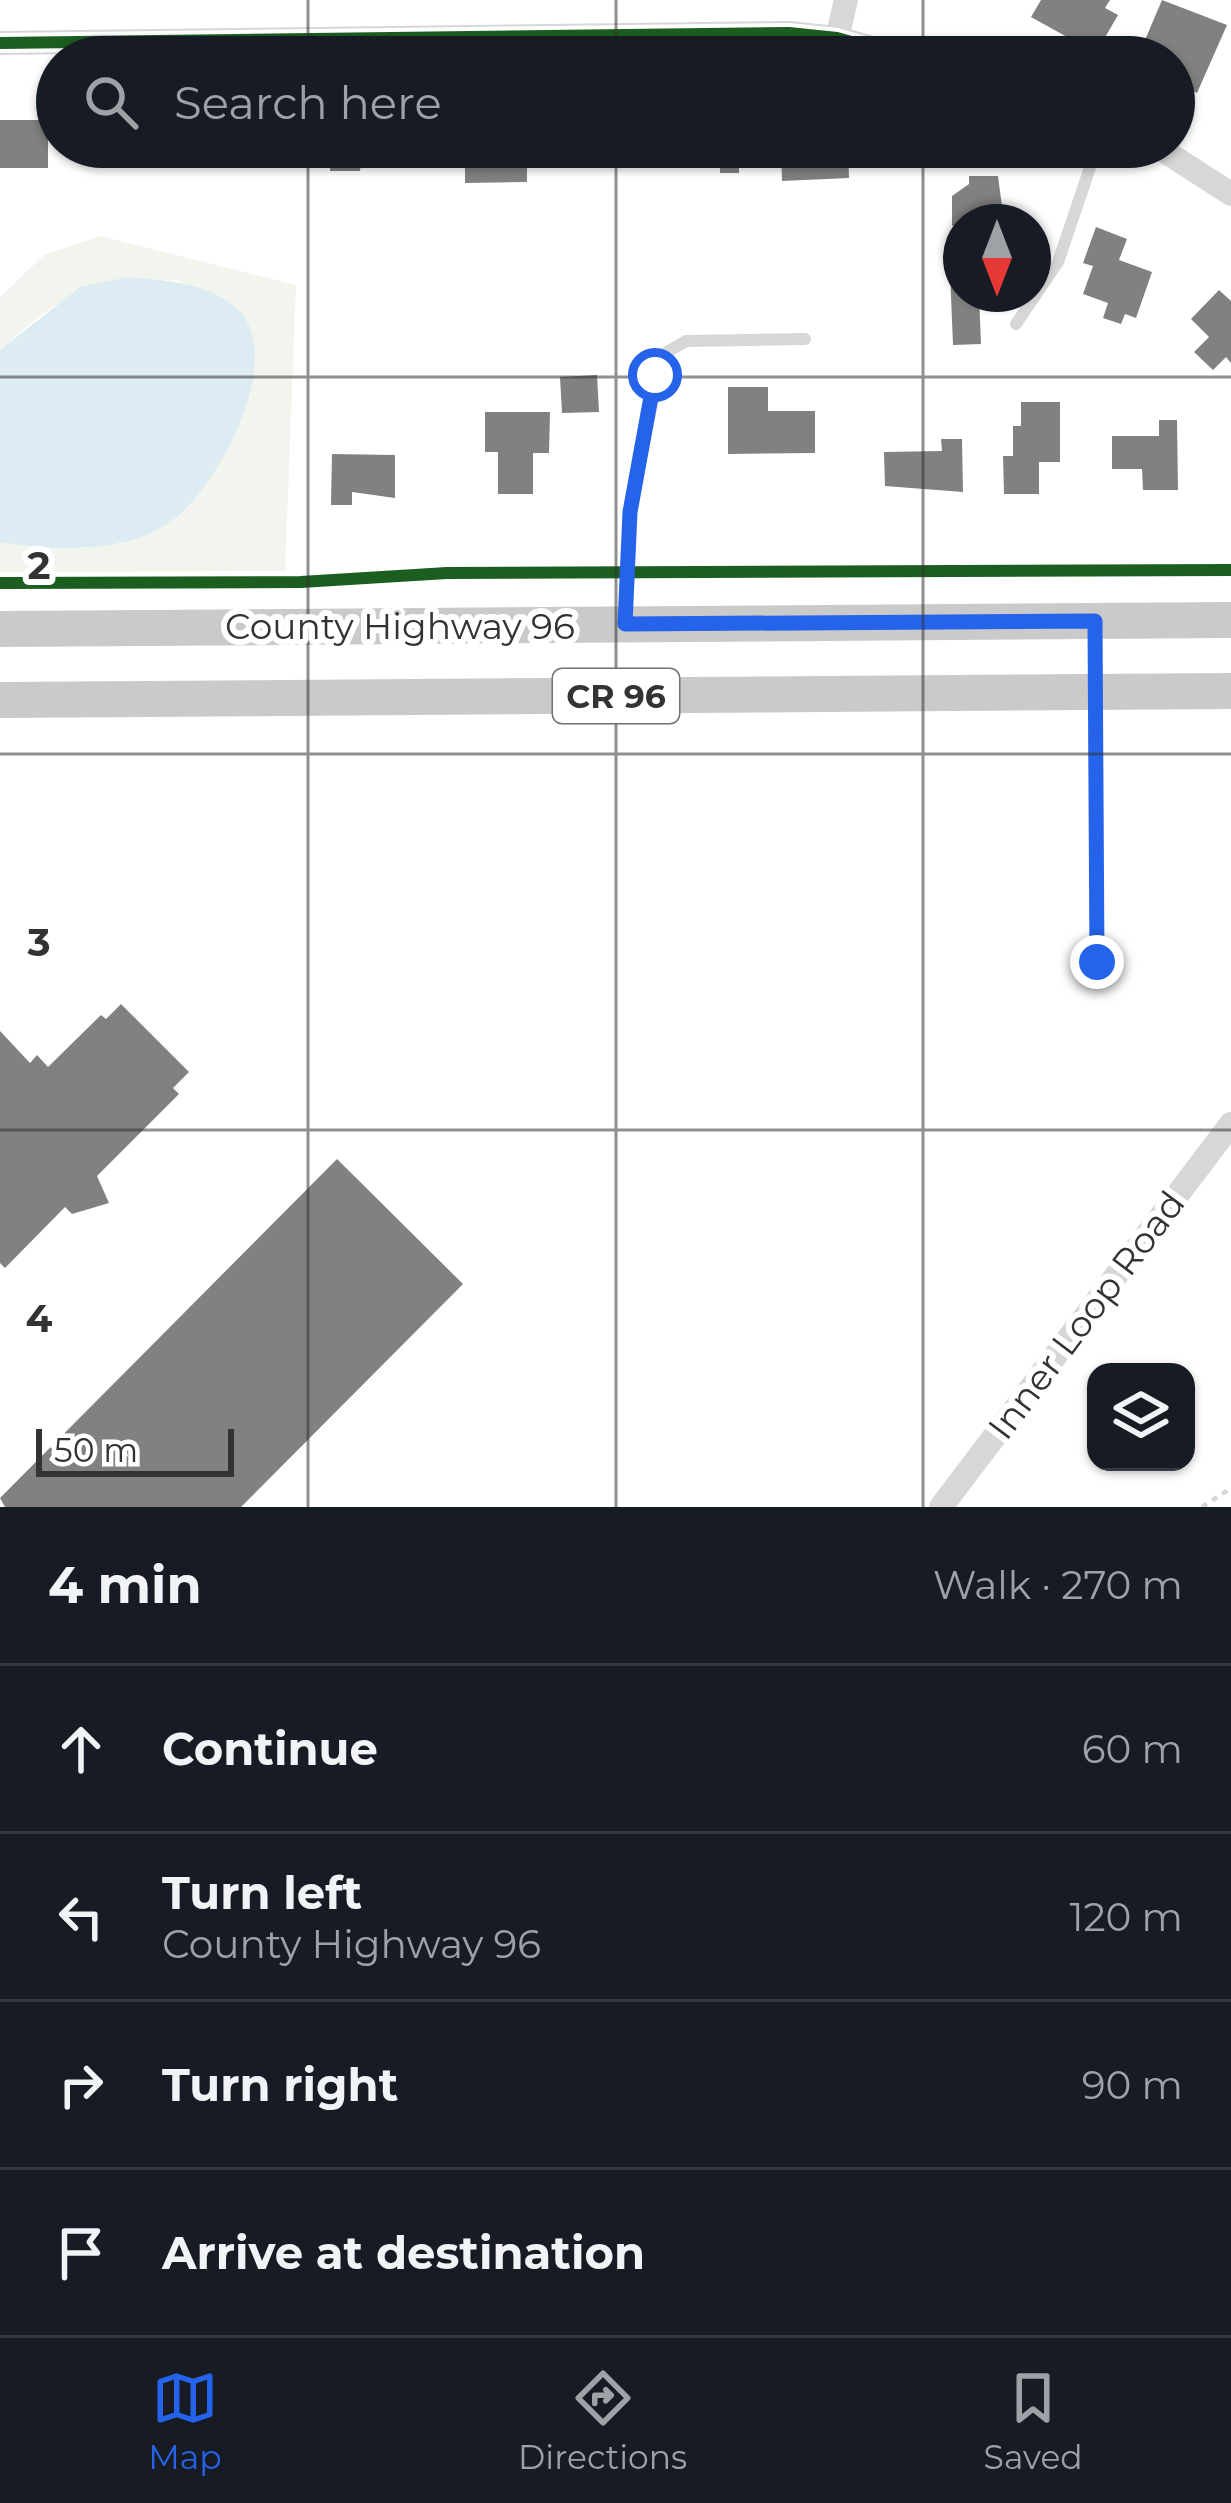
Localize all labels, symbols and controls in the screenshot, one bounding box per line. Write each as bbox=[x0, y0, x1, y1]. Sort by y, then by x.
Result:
search box bbox=[36, 36, 1195, 168]
icon: search bbox=[78, 69, 144, 135]
text: Search here bbox=[174, 75, 442, 130]
north arrow bbox=[943, 204, 1051, 312]
route start bbox=[628, 348, 682, 402]
text: 2 bbox=[27, 541, 51, 589]
street label: County Highway 96 bbox=[225, 604, 575, 648]
road number: CR 96 bbox=[553, 669, 679, 723]
text: 3 bbox=[26, 918, 51, 966]
route end bbox=[1070, 935, 1124, 989]
street label: Inner Loop Road bbox=[978, 1182, 1194, 1448]
text: 4 bbox=[26, 1294, 53, 1342]
map controls bbox=[1087, 1363, 1195, 1471]
button: layers bbox=[1087, 1363, 1195, 1471]
scale bar bbox=[36, 1423, 234, 1476]
text: 50 m bbox=[54, 1430, 138, 1470]
text: 4 min bbox=[48, 1554, 202, 1616]
text: Walk · 270 m bbox=[933, 1561, 1183, 1609]
icon: ahead bbox=[48, 1716, 114, 1782]
text: Continue bbox=[162, 1721, 378, 1776]
text: 60 m bbox=[1082, 1725, 1183, 1773]
text: Turn left bbox=[162, 1865, 362, 1920]
icon: left bbox=[48, 1884, 114, 1950]
text: 120 m bbox=[1069, 1893, 1183, 1941]
text: County Highway 96 bbox=[162, 1920, 541, 1968]
icon: right bbox=[48, 2052, 114, 2118]
text: Turn right bbox=[162, 2057, 398, 2112]
text: 90 m bbox=[1082, 2061, 1183, 2109]
icon: arrive bbox=[48, 2220, 114, 2286]
text: Arrive at destination bbox=[162, 2225, 645, 2280]
tab: Map bbox=[148, 2365, 222, 2477]
tab: Directions bbox=[518, 2365, 687, 2477]
tab: Saved bbox=[984, 2365, 1083, 2477]

